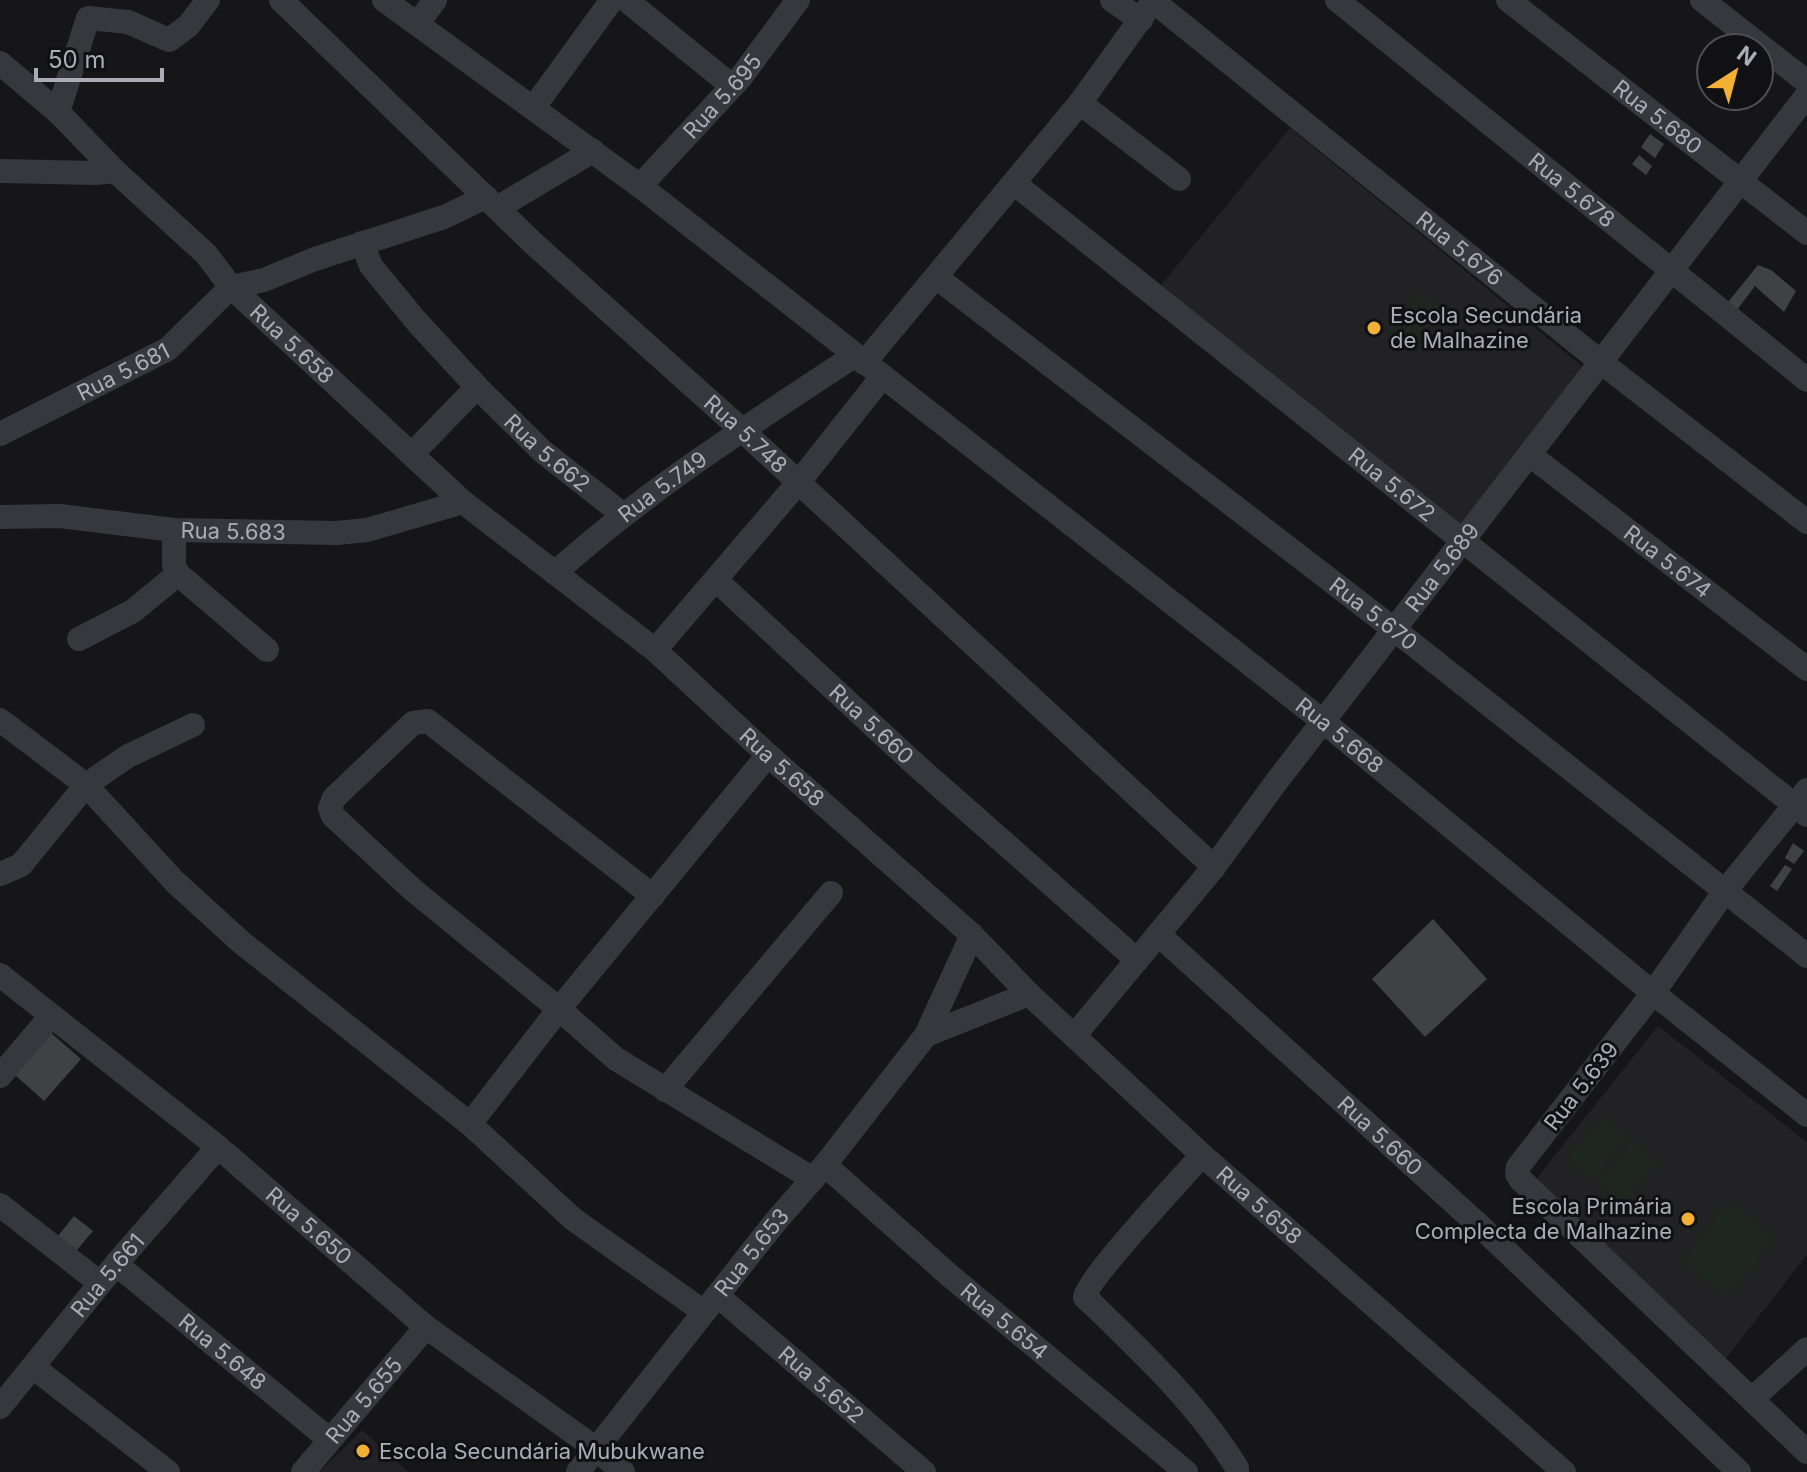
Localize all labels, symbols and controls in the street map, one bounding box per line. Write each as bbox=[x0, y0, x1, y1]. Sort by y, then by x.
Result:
scale bar bbox=[36, 32, 162, 82]
north arrow bbox=[1695, 32, 1775, 112]
text: N bbox=[1732, 40, 1761, 71]
text: 50 m bbox=[48, 45, 106, 74]
street label: Rua 5.695 bbox=[678, 48, 767, 144]
street label: Rua 5.680 bbox=[1608, 74, 1707, 159]
street label: Rua 5.678 bbox=[1523, 147, 1620, 233]
street label: Rua 5.676 bbox=[1411, 206, 1508, 291]
street label: Rua 5.658 bbox=[245, 299, 340, 389]
place label: Escola Secundária de Malhazine bbox=[1390, 302, 1582, 353]
marker: Escola Secundária de Malhazine bbox=[1365, 319, 1383, 337]
street label: Rua 5.681 bbox=[72, 337, 174, 406]
street label: Rua 5.748 bbox=[699, 389, 793, 478]
street label: Rua 5.662 bbox=[499, 409, 595, 497]
street label: Rua 5.672 bbox=[1343, 442, 1441, 527]
street label: Rua 5.749 bbox=[613, 445, 712, 528]
street label: Rua 5.683 bbox=[180, 517, 286, 545]
street label: Rua 5.689 bbox=[1400, 518, 1484, 617]
street label: Rua 5.674 bbox=[1619, 519, 1717, 603]
street label: Rua 5.670 bbox=[1324, 572, 1423, 656]
street label: Rua 5.660 bbox=[824, 679, 919, 769]
street label: Rua 5.668 bbox=[1291, 692, 1389, 779]
street label: Rua 5.658 bbox=[734, 722, 830, 812]
street label: Rua 5.639 bbox=[1538, 1037, 1624, 1135]
street label: Rua 5.660 bbox=[1332, 1091, 1428, 1181]
street label: Rua 5.658 bbox=[1211, 1161, 1307, 1249]
street label: Rua 5.650 bbox=[261, 1181, 357, 1270]
place label: Escola Primária Complecta de Malhazine bbox=[1415, 1193, 1672, 1244]
street label: Rua 5.653 bbox=[709, 1203, 794, 1301]
marker: Escola Primária Complecta de Malhazine bbox=[1679, 1210, 1697, 1228]
street label: Rua 5.661 bbox=[65, 1228, 150, 1322]
street label: Rua 5.654 bbox=[956, 1277, 1053, 1365]
street label: Rua 5.648 bbox=[173, 1308, 272, 1395]
street label: Rua 5.652 bbox=[773, 1340, 870, 1428]
street label: Rua 5.655 bbox=[320, 1352, 408, 1449]
place label: Escola Secundária Mubukwane bbox=[379, 1438, 705, 1464]
marker: Escola Secundária Mubukwane bbox=[354, 1442, 372, 1460]

